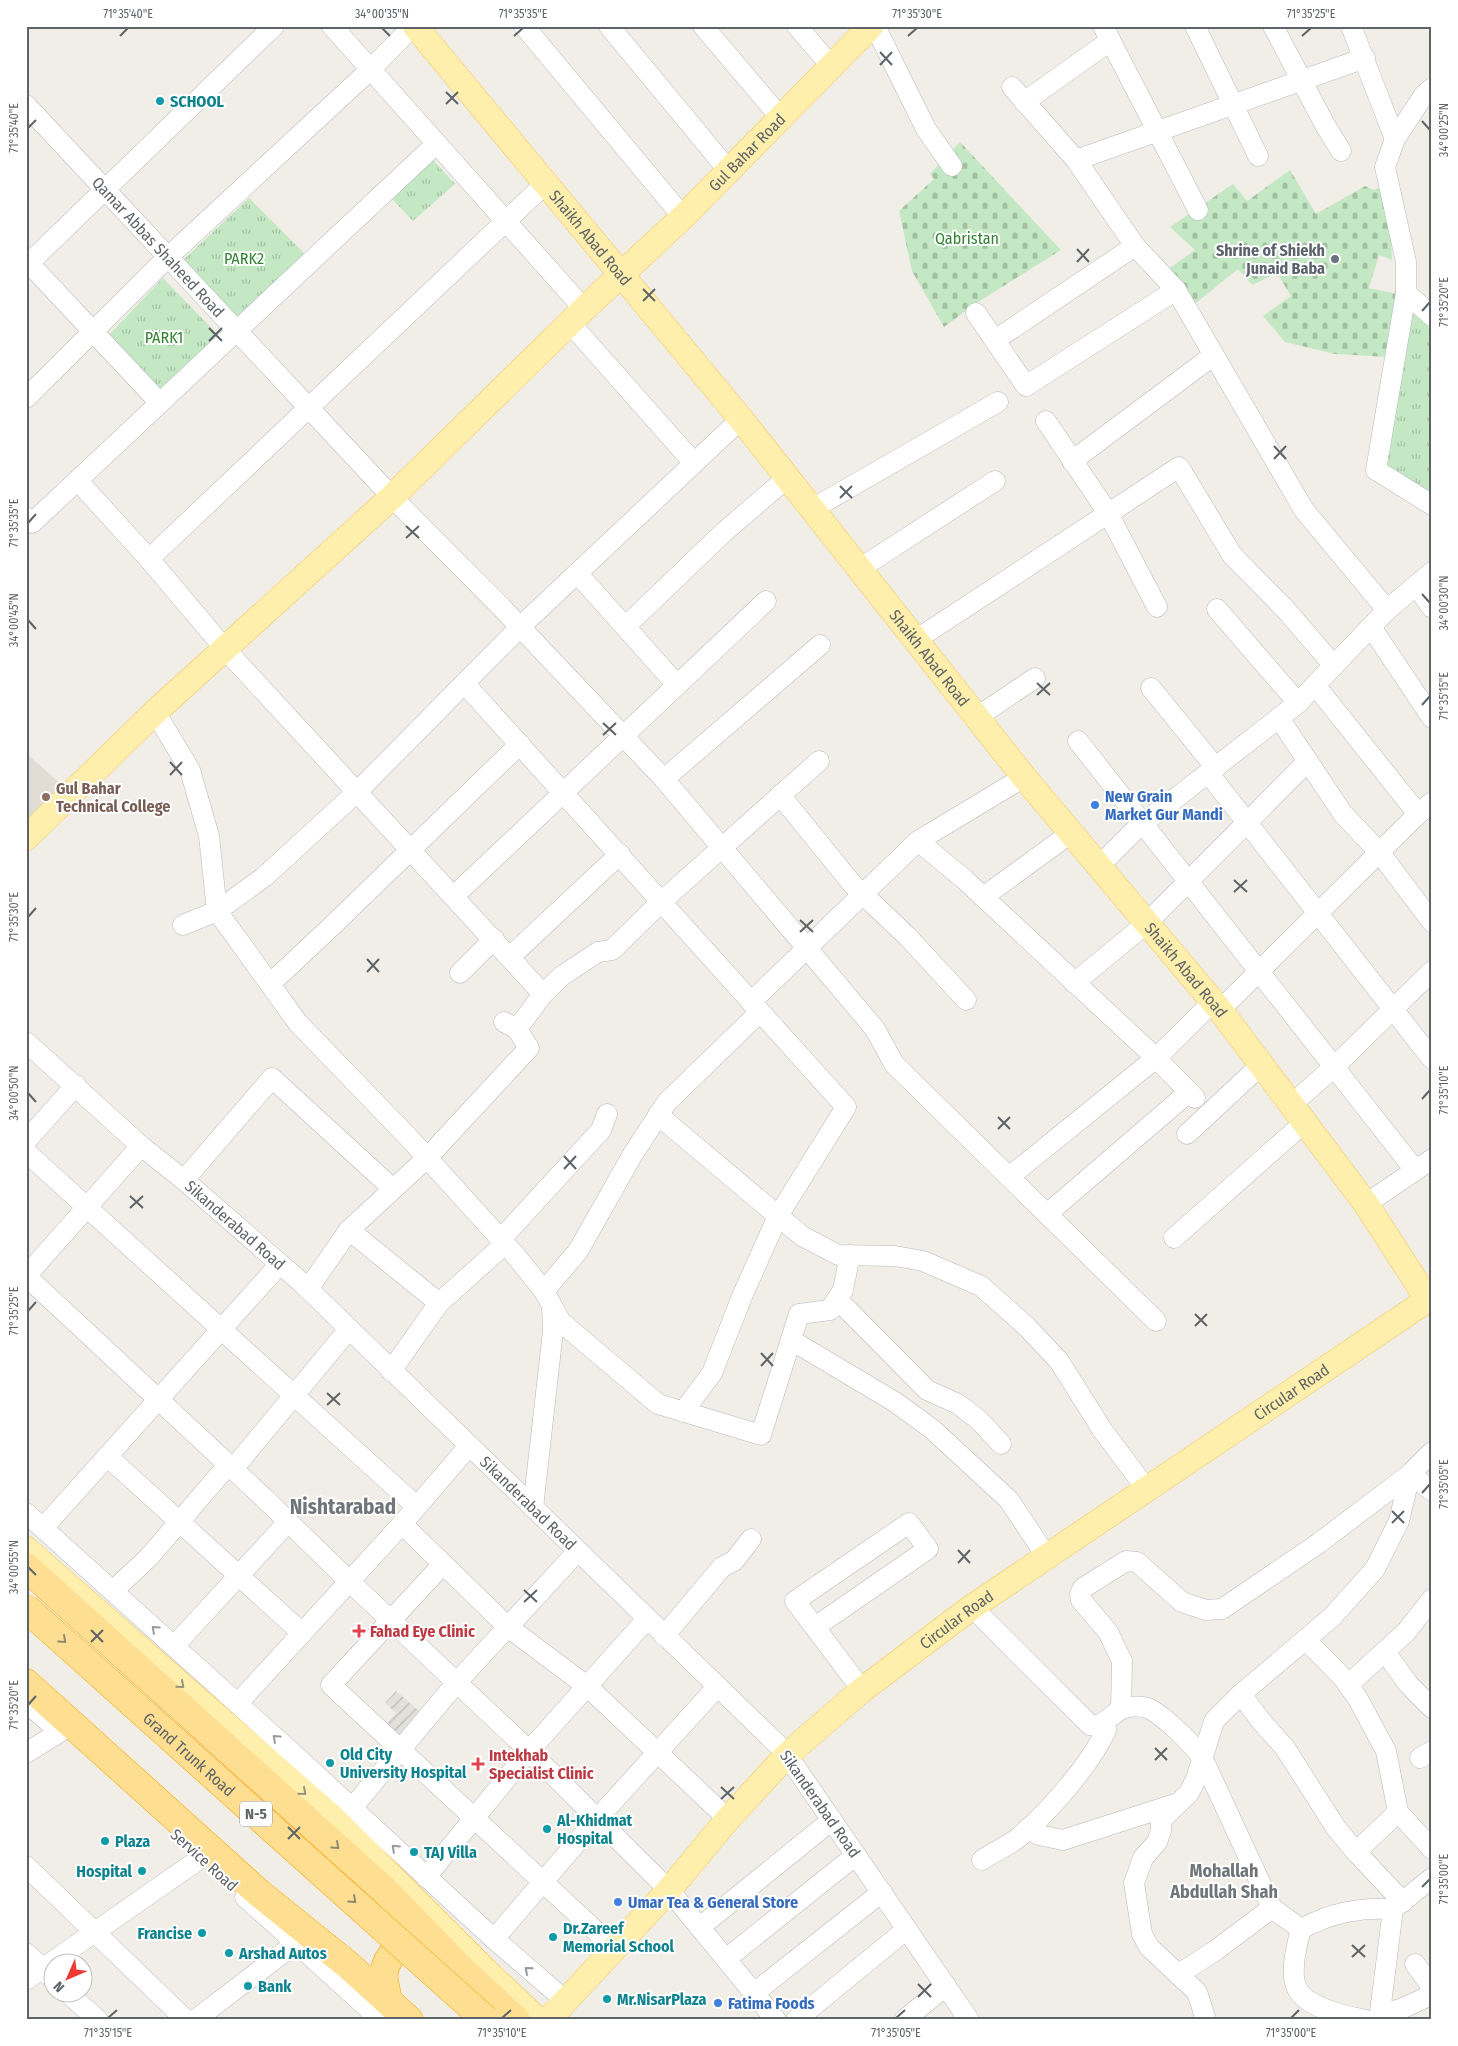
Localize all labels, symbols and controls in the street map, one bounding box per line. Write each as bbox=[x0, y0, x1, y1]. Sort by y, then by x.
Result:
text: 71°35'40"E bbox=[103, 7, 153, 21]
text: 34°00'35"N bbox=[355, 7, 409, 21]
text: 71°35'35"E bbox=[499, 7, 548, 21]
text: 71°35'30"E bbox=[892, 7, 942, 21]
text: 71°35'25"E bbox=[1287, 7, 1336, 21]
place label: SCHOOL bbox=[170, 92, 224, 111]
marker: SCHOOL bbox=[154, 95, 166, 107]
text: 71°35'40"E bbox=[7, 103, 21, 153]
text: 34°00'25"N bbox=[1437, 103, 1451, 157]
street label: Gul Bahar Road bbox=[705, 110, 789, 195]
street label: Qamar Abbas Shaheed Road bbox=[88, 173, 228, 321]
street label: Shaikh Abad Road bbox=[546, 186, 636, 289]
park label: Qabristan bbox=[935, 229, 999, 248]
place label: Shrine of Shiekh Junaid Baba bbox=[1216, 241, 1325, 278]
park label: PARK2 bbox=[224, 249, 264, 268]
marker: Shrine of Shiekh Junaid Baba bbox=[1329, 253, 1341, 265]
text: 71°35'20"E bbox=[1437, 277, 1451, 327]
park label: PARK1 bbox=[145, 328, 183, 347]
text: 71°35'35"E bbox=[7, 498, 21, 547]
text: 34°00'30"N bbox=[1437, 576, 1451, 630]
text: 34°00'45"N bbox=[7, 593, 21, 647]
street label: Shaikh Abad Road bbox=[886, 606, 974, 710]
text: 71°35'15"E bbox=[1437, 672, 1451, 720]
place label: Gul Bahar Technical College bbox=[56, 779, 170, 816]
place label: New Grain Market Gur Mandi bbox=[1105, 787, 1223, 824]
marker: Gul Bahar Technical College bbox=[40, 791, 52, 803]
marker: New Grain Market Gur Mandi bbox=[1089, 799, 1101, 811]
text: 71°35'30"E bbox=[7, 892, 21, 942]
street label: Shaikh Abad Road bbox=[1141, 919, 1232, 1021]
text: 34°00'50"N bbox=[7, 1065, 21, 1121]
text: 71°35'10"E bbox=[1437, 1065, 1451, 1114]
street label: Sikanderabad Road bbox=[181, 1176, 289, 1274]
text: 71°35'25"E bbox=[7, 1286, 21, 1335]
street label: Circular Road bbox=[1250, 1360, 1333, 1424]
street label: Sikanderabad Road bbox=[476, 1452, 580, 1554]
text: 71°35'05"E bbox=[1437, 1459, 1451, 1509]
district label: Nishtarabad bbox=[290, 1494, 396, 1520]
text: 34°00'55"N bbox=[7, 1540, 21, 1594]
street label: Circular Road bbox=[916, 1586, 997, 1653]
place label: Fahad Eye Clinic bbox=[370, 1622, 475, 1641]
marker: Fahad Eye Clinic bbox=[352, 1624, 366, 1638]
one-way arrow bbox=[152, 1626, 161, 1635]
one-way arrow bbox=[57, 1635, 66, 1644]
one-way arrow bbox=[176, 1679, 185, 1688]
text: 71°35'20"E bbox=[7, 1680, 21, 1730]
street label: Grand Trunk Road bbox=[139, 1708, 239, 1800]
one-way arrow bbox=[272, 1735, 281, 1744]
place label: Old City University Hospital bbox=[340, 1745, 467, 1782]
place label: Intekhab Specialist Clinic bbox=[489, 1746, 594, 1783]
street label: Sikanderabad Road bbox=[776, 1747, 864, 1861]
marker: Old City University Hospital bbox=[324, 1757, 336, 1769]
marker: Intekhab Specialist Clinic bbox=[471, 1757, 485, 1771]
one-way arrow bbox=[298, 1786, 307, 1795]
road number: N-5 bbox=[240, 1802, 272, 1826]
place label: Al-Khidmat Hospital bbox=[556, 1811, 633, 1848]
marker: Al-Khidmat Hospital bbox=[541, 1823, 553, 1835]
street label: Service Road bbox=[166, 1825, 242, 1895]
place label: Plaza bbox=[115, 1832, 150, 1851]
marker: Plaza bbox=[99, 1835, 111, 1847]
one-way arrow bbox=[330, 1840, 339, 1849]
place label: TAJ Villa bbox=[424, 1843, 477, 1862]
one-way arrow bbox=[392, 1845, 401, 1854]
marker: TAJ Villa bbox=[408, 1846, 420, 1858]
text: 71°35'00"E bbox=[1437, 1853, 1451, 1904]
district label: Mohallah Abdullah Shah bbox=[1169, 1860, 1278, 1903]
place label: Hospital bbox=[76, 1862, 133, 1881]
marker: Hospital bbox=[136, 1865, 148, 1877]
place label: Umar Tea & General Store bbox=[628, 1893, 798, 1912]
one-way arrow bbox=[348, 1894, 357, 1903]
marker: Umar Tea & General Store bbox=[612, 1896, 624, 1908]
place label: Dr.Zareef Memorial School bbox=[563, 1919, 675, 1956]
place label: Francise bbox=[138, 1924, 192, 1943]
marker: Francise bbox=[196, 1927, 208, 1939]
marker: Dr.Zareef Memorial School bbox=[547, 1931, 559, 1943]
place label: Arshad Autos bbox=[238, 1944, 327, 1963]
marker: Arshad Autos bbox=[223, 1947, 235, 1959]
north arrow bbox=[42, 1954, 92, 2004]
one-way arrow bbox=[525, 1966, 534, 1975]
place label: Bank bbox=[258, 1977, 292, 1996]
text: N bbox=[50, 1978, 68, 1996]
marker: Bank bbox=[242, 1980, 254, 1992]
place label: Mr.NisarPlaza bbox=[617, 1990, 707, 2009]
marker: Mr.NisarPlaza bbox=[601, 1993, 613, 2005]
place label: Fatima Foods bbox=[728, 1994, 815, 2013]
marker: Fatima Foods bbox=[712, 1997, 724, 2009]
text: 71°35'15"E bbox=[84, 2026, 132, 2040]
text: 71°35'10"E bbox=[478, 2026, 527, 2040]
text: 71°35'05"E bbox=[871, 2026, 921, 2040]
text: 71°35'00"E bbox=[1266, 2026, 1317, 2040]

